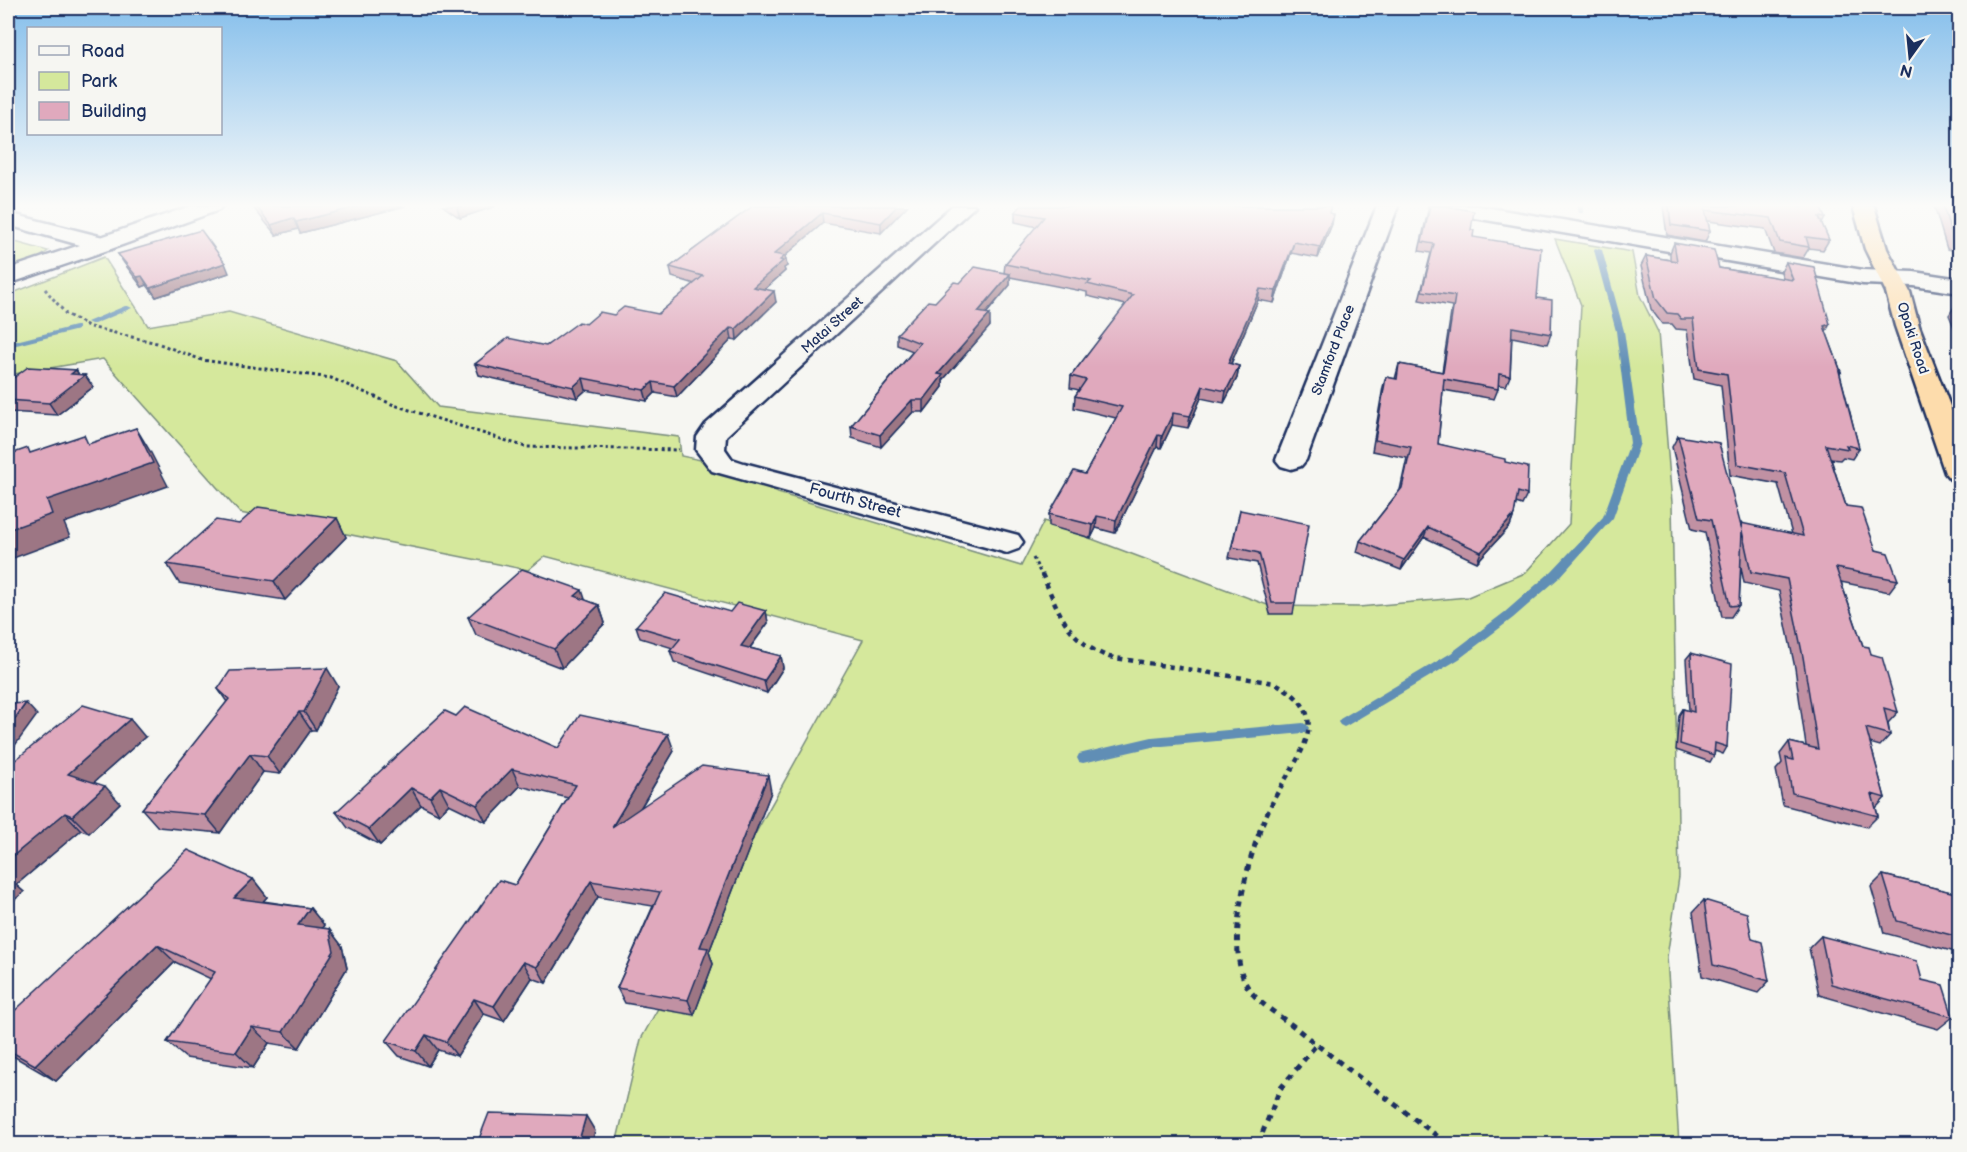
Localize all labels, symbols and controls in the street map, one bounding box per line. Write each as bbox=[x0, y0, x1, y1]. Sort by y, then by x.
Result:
legend bbox=[27, 27, 222, 135]
north arrow bbox=[1880, 27, 1940, 87]
text: Road bbox=[81, 41, 125, 62]
text: N bbox=[1898, 59, 1915, 81]
text: Park bbox=[81, 71, 117, 92]
text: Building bbox=[81, 101, 147, 122]
street label: Matai Street bbox=[798, 292, 867, 357]
street label: Opaki Road bbox=[1893, 300, 1933, 376]
street label: Stamford Place bbox=[1308, 302, 1358, 398]
street label: Fourth Street bbox=[807, 480, 903, 522]

